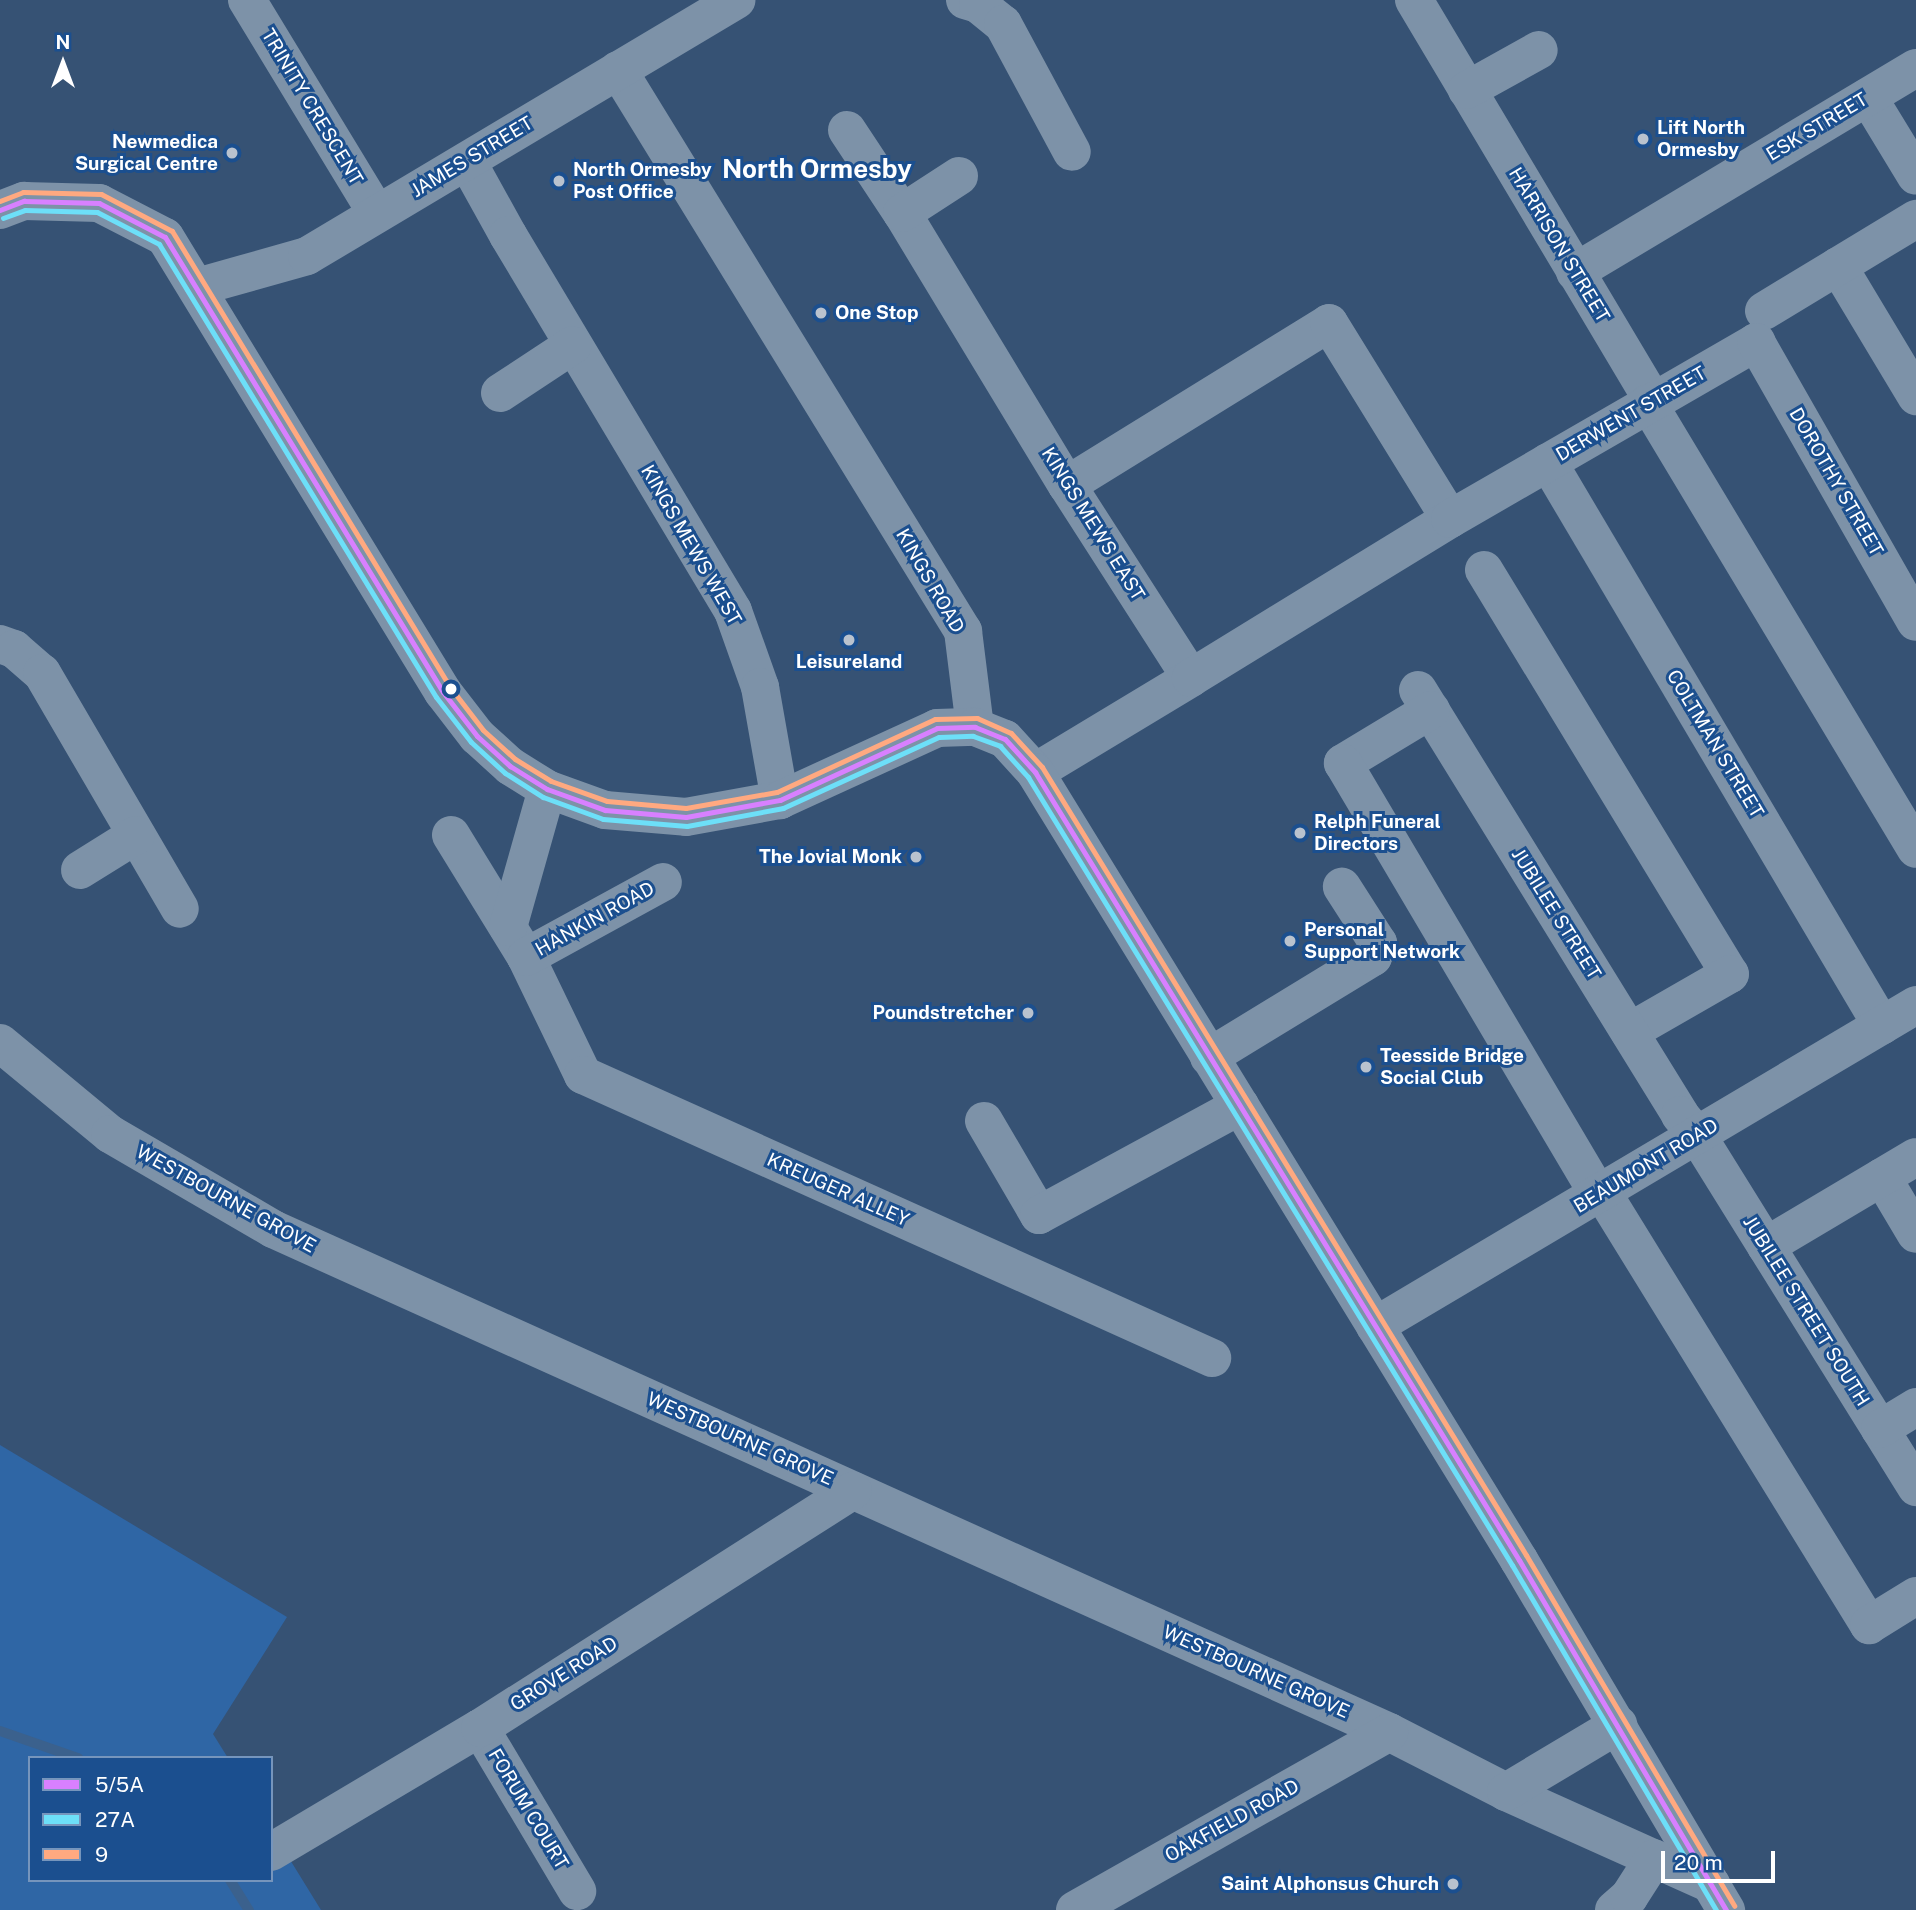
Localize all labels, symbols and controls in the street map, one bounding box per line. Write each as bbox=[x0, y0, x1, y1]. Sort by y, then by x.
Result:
street label: TRINITY CRESCENT bbox=[256, 25, 368, 189]
north arrow bbox=[28, 28, 98, 98]
text: N bbox=[56, 31, 70, 53]
street label: ESK STREET bbox=[1762, 88, 1872, 166]
street label: JAMES STREET bbox=[407, 112, 537, 202]
place label: Lift North Ormesby bbox=[1657, 117, 1745, 161]
place label: Newmedica Surgical Centre bbox=[75, 131, 218, 175]
marker: Lift North Ormesby bbox=[1635, 131, 1651, 147]
marker: Newmedica Surgical Centre bbox=[224, 145, 240, 161]
district label: North Ormesby bbox=[722, 153, 912, 185]
place label: North Ormesby Post Office bbox=[573, 159, 712, 203]
street label: HARRISON STREET bbox=[1504, 164, 1614, 326]
marker: North Ormesby Post Office bbox=[551, 173, 567, 189]
place label: One Stop bbox=[835, 302, 919, 324]
marker: One Stop bbox=[813, 305, 829, 321]
street label: DERWENT STREET bbox=[1552, 362, 1710, 466]
street label: DOROTHY STREET bbox=[1784, 404, 1888, 560]
street label: KINGS MEWS EAST bbox=[1037, 443, 1149, 605]
street label: KINGS MEWS WEST bbox=[636, 461, 746, 629]
street label: KINGS ROAD bbox=[891, 525, 969, 637]
marker: Leisureland bbox=[841, 632, 857, 648]
place label: Leisureland bbox=[796, 651, 902, 673]
street label: COLTMAN STREET bbox=[1662, 666, 1768, 822]
unlabelled marker bbox=[444, 682, 458, 696]
place label: Relph Funeral Directors bbox=[1314, 811, 1441, 855]
marker: Relph Funeral Directors bbox=[1292, 825, 1308, 841]
street label: JUBILEE STREET bbox=[1507, 844, 1605, 984]
place label: The Jovial Monk bbox=[759, 846, 902, 868]
marker: The Jovial Monk bbox=[908, 849, 924, 865]
street label: HANKIN ROAD bbox=[532, 877, 658, 961]
place label: Personal Support Network bbox=[1304, 919, 1460, 963]
marker: Personal Support Network bbox=[1282, 933, 1298, 949]
place label: Poundstretcher bbox=[873, 1002, 1014, 1024]
marker: Poundstretcher bbox=[1020, 1005, 1036, 1021]
place label: Teesside Bridge Social Club bbox=[1380, 1045, 1524, 1089]
marker: Teesside Bridge Social Club bbox=[1358, 1059, 1374, 1075]
street label: BEAUMONT ROAD bbox=[1570, 1114, 1722, 1218]
street label: WESTBOURNE GROVE bbox=[132, 1140, 320, 1258]
street label: KREUGER ALLEY bbox=[763, 1148, 913, 1232]
street label: JUBILEE STREET SOUTH bbox=[1738, 1212, 1874, 1410]
street label: WESTBOURNE GROVE bbox=[643, 1388, 837, 1490]
street label: WESTBOURNE GROVE bbox=[1159, 1621, 1353, 1723]
street label: GROVE ROAD bbox=[506, 1632, 622, 1716]
street label: FORUM COURT bbox=[483, 1745, 573, 1873]
legend bbox=[28, 1756, 273, 1882]
text: 5/5A bbox=[95, 1772, 144, 1797]
street label: OAKFIELD ROAD bbox=[1161, 1775, 1303, 1867]
text: 27A bbox=[95, 1807, 135, 1832]
scale bar bbox=[1664, 1836, 1778, 1880]
text: 9 bbox=[95, 1842, 108, 1867]
text: 20 m bbox=[1674, 1850, 1723, 1875]
place label: Saint Alphonsus Church bbox=[1221, 1873, 1439, 1895]
marker: Saint Alphonsus Church bbox=[1445, 1876, 1461, 1892]

